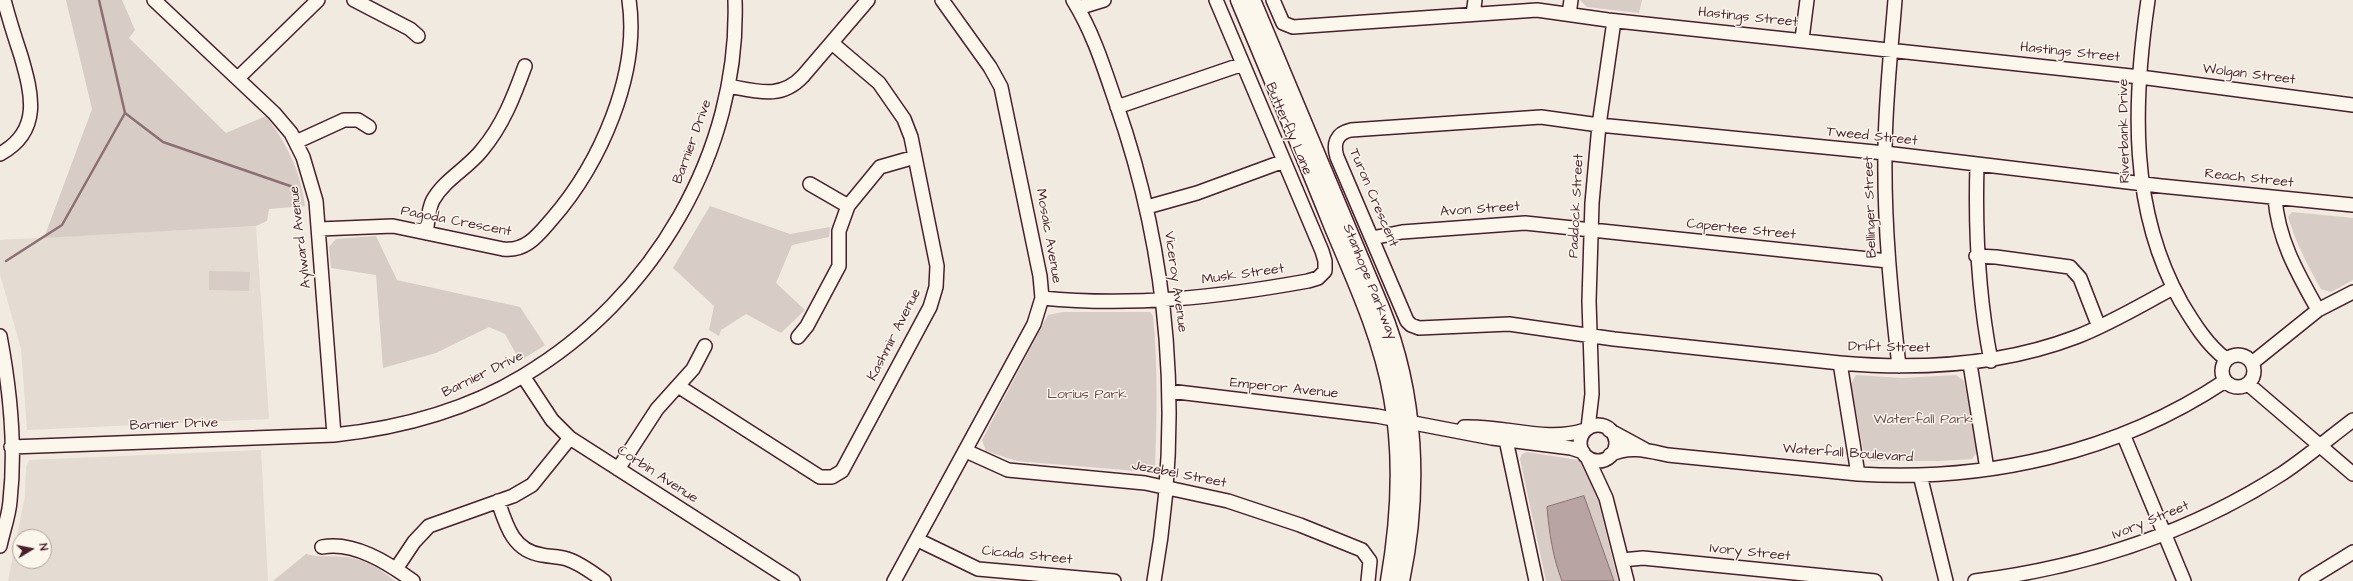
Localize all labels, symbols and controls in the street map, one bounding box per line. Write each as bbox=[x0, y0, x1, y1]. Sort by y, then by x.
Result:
street label: Hastings Street bbox=[1697, 4, 1799, 32]
street label: Hastings Street bbox=[2019, 39, 2121, 67]
street label: Wolgan Street bbox=[2202, 61, 2296, 89]
street label: Riverbank Drive bbox=[2116, 79, 2134, 183]
street label: Butterfly Lane bbox=[1261, 80, 1315, 178]
street label: Barnier Drive bbox=[670, 98, 716, 186]
street label: Tweed Street bbox=[1826, 124, 1918, 150]
street label: Turon Crescent bbox=[1345, 146, 1401, 250]
street label: Paddock Street bbox=[1566, 153, 1588, 259]
street label: Bellinger Street bbox=[1861, 156, 1881, 258]
street label: Reach Street bbox=[2204, 166, 2294, 192]
street label: Aylward Avenue bbox=[286, 185, 316, 289]
street label: Mosaic Avenue bbox=[1031, 187, 1065, 285]
street label: Avon Street bbox=[1440, 199, 1520, 221]
street label: Pagoda Crescent bbox=[399, 203, 513, 241]
street label: Capertee Street bbox=[1686, 216, 1796, 244]
street label: Stanhope Parkway bbox=[1338, 222, 1400, 342]
street label: Viceroy Avenue bbox=[1160, 230, 1190, 334]
street label: Musk Street bbox=[1201, 261, 1285, 289]
street label: Kashmir Avenue bbox=[865, 286, 925, 384]
street label: Drift Street bbox=[1848, 339, 1930, 357]
street label: Barnier Drive bbox=[440, 348, 526, 402]
street label: Emperor Avenue bbox=[1229, 375, 1339, 403]
park label: Lorius Park bbox=[1047, 387, 1127, 403]
park label: Waterfall Park bbox=[1873, 412, 1973, 428]
street label: Barnier Drive bbox=[129, 415, 219, 435]
street label: Waterfall Boulevard bbox=[1782, 441, 1914, 467]
street label: Corbin Avenue bbox=[613, 442, 701, 508]
street label: Jezebel Street bbox=[1130, 458, 1228, 492]
street label: Ivory Street bbox=[2110, 498, 2192, 544]
north arrow bbox=[12, 529, 52, 569]
street label: Ivory Street bbox=[1709, 540, 1791, 566]
text: N bbox=[35, 542, 51, 552]
street label: Cicada Street bbox=[981, 543, 1073, 569]

